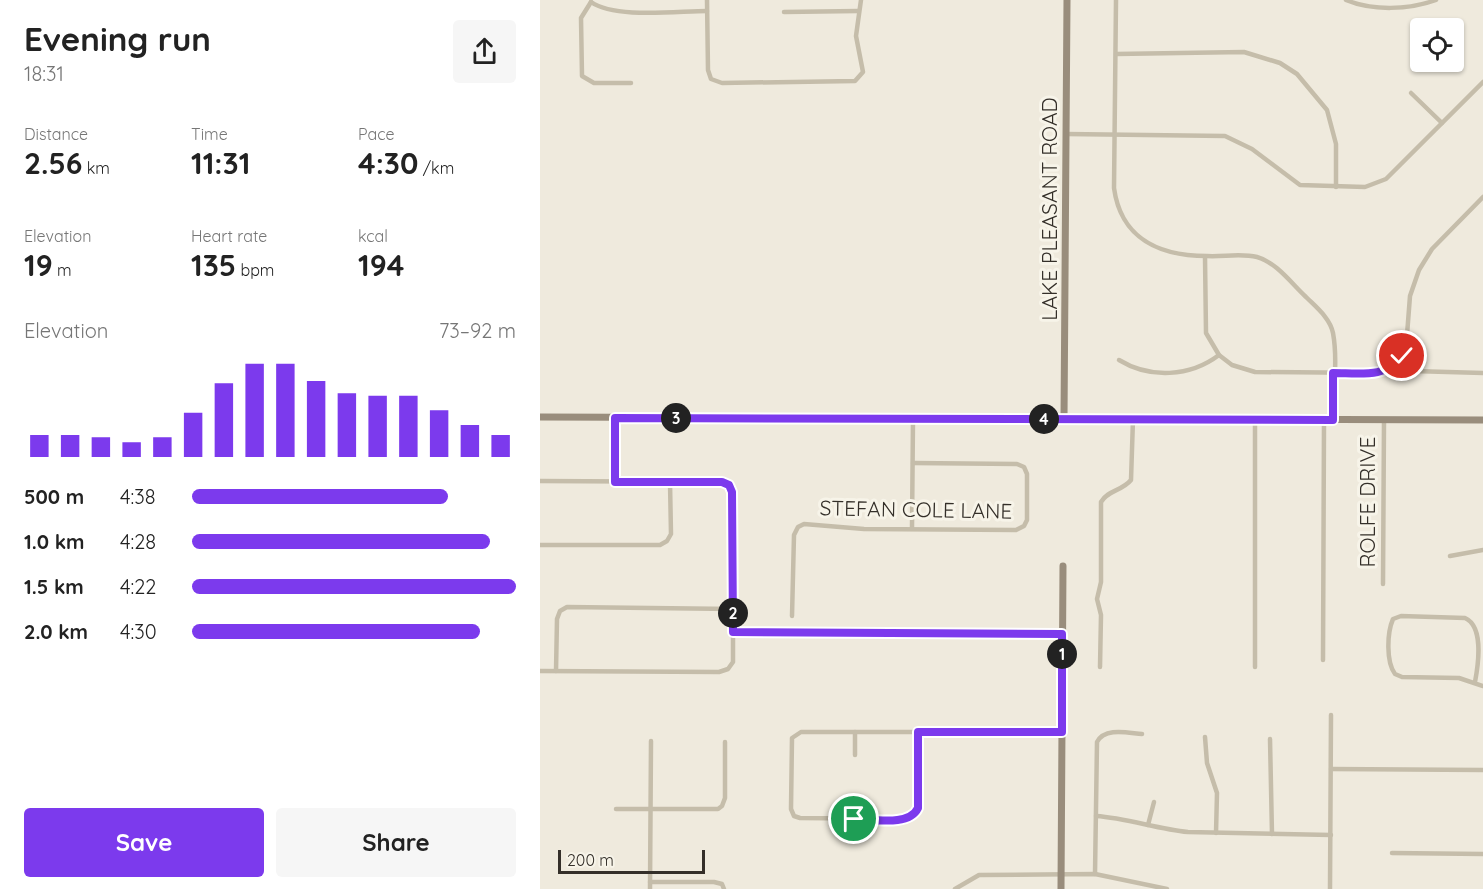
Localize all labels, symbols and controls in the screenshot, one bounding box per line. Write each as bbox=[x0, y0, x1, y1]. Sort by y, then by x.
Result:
text: Evening run bbox=[24, 18, 211, 59]
map controls bbox=[1410, 18, 1464, 72]
button: locate bbox=[1410, 18, 1464, 72]
button: share bbox=[453, 20, 516, 83]
text: 18:31 bbox=[24, 61, 64, 86]
street label: LAKE PLEASANT ROAD bbox=[1036, 97, 1062, 321]
text: Distance bbox=[24, 124, 88, 144]
text: Time bbox=[191, 124, 228, 144]
text: Pace bbox=[358, 124, 394, 144]
text: 2.56 bbox=[24, 144, 82, 182]
text: 11:31 bbox=[191, 144, 250, 182]
text: 4:30 bbox=[358, 144, 418, 182]
text: km bbox=[82, 158, 110, 178]
text: /km bbox=[418, 158, 454, 178]
text: Elevation bbox=[24, 226, 91, 246]
text: Heart rate bbox=[191, 226, 267, 246]
text: kcal bbox=[358, 226, 388, 246]
text: 19 bbox=[24, 246, 53, 284]
text: 135 bbox=[191, 246, 236, 284]
text: 194 bbox=[358, 246, 404, 284]
text: m bbox=[53, 260, 72, 280]
text: bpm bbox=[236, 260, 274, 280]
text: Elevation bbox=[24, 318, 108, 343]
text: 73–92 m bbox=[439, 318, 516, 343]
pin bbox=[1376, 330, 1427, 381]
icon: check bbox=[1385, 339, 1418, 372]
pin: 3 bbox=[661, 403, 691, 433]
pin: 4 bbox=[1029, 404, 1059, 434]
text: 3 bbox=[672, 408, 680, 428]
text: 4 bbox=[1039, 409, 1049, 429]
street label: ROLFE DRIVE bbox=[1354, 437, 1380, 567]
text: 500 m bbox=[24, 484, 84, 509]
text: 4:38 bbox=[120, 484, 156, 509]
street label: STEFAN COLE LANE bbox=[819, 494, 1013, 524]
text: 1.0 km bbox=[24, 529, 84, 554]
text: 4:28 bbox=[120, 529, 156, 554]
text: 1.5 km bbox=[24, 574, 84, 599]
text: 4:22 bbox=[120, 574, 156, 599]
pin: 2 bbox=[718, 598, 748, 628]
text: 2 bbox=[728, 603, 738, 623]
text: 2.0 km bbox=[24, 619, 88, 644]
text: 4:30 bbox=[120, 619, 157, 644]
pin: 1 bbox=[1047, 639, 1077, 669]
text: 1 bbox=[1059, 644, 1065, 664]
pin bbox=[828, 793, 879, 844]
icon: arrive bbox=[837, 802, 870, 835]
button: Save bbox=[24, 808, 264, 877]
button: Share bbox=[276, 808, 516, 877]
scale bar bbox=[558, 847, 705, 874]
text: 200 m bbox=[567, 850, 614, 870]

